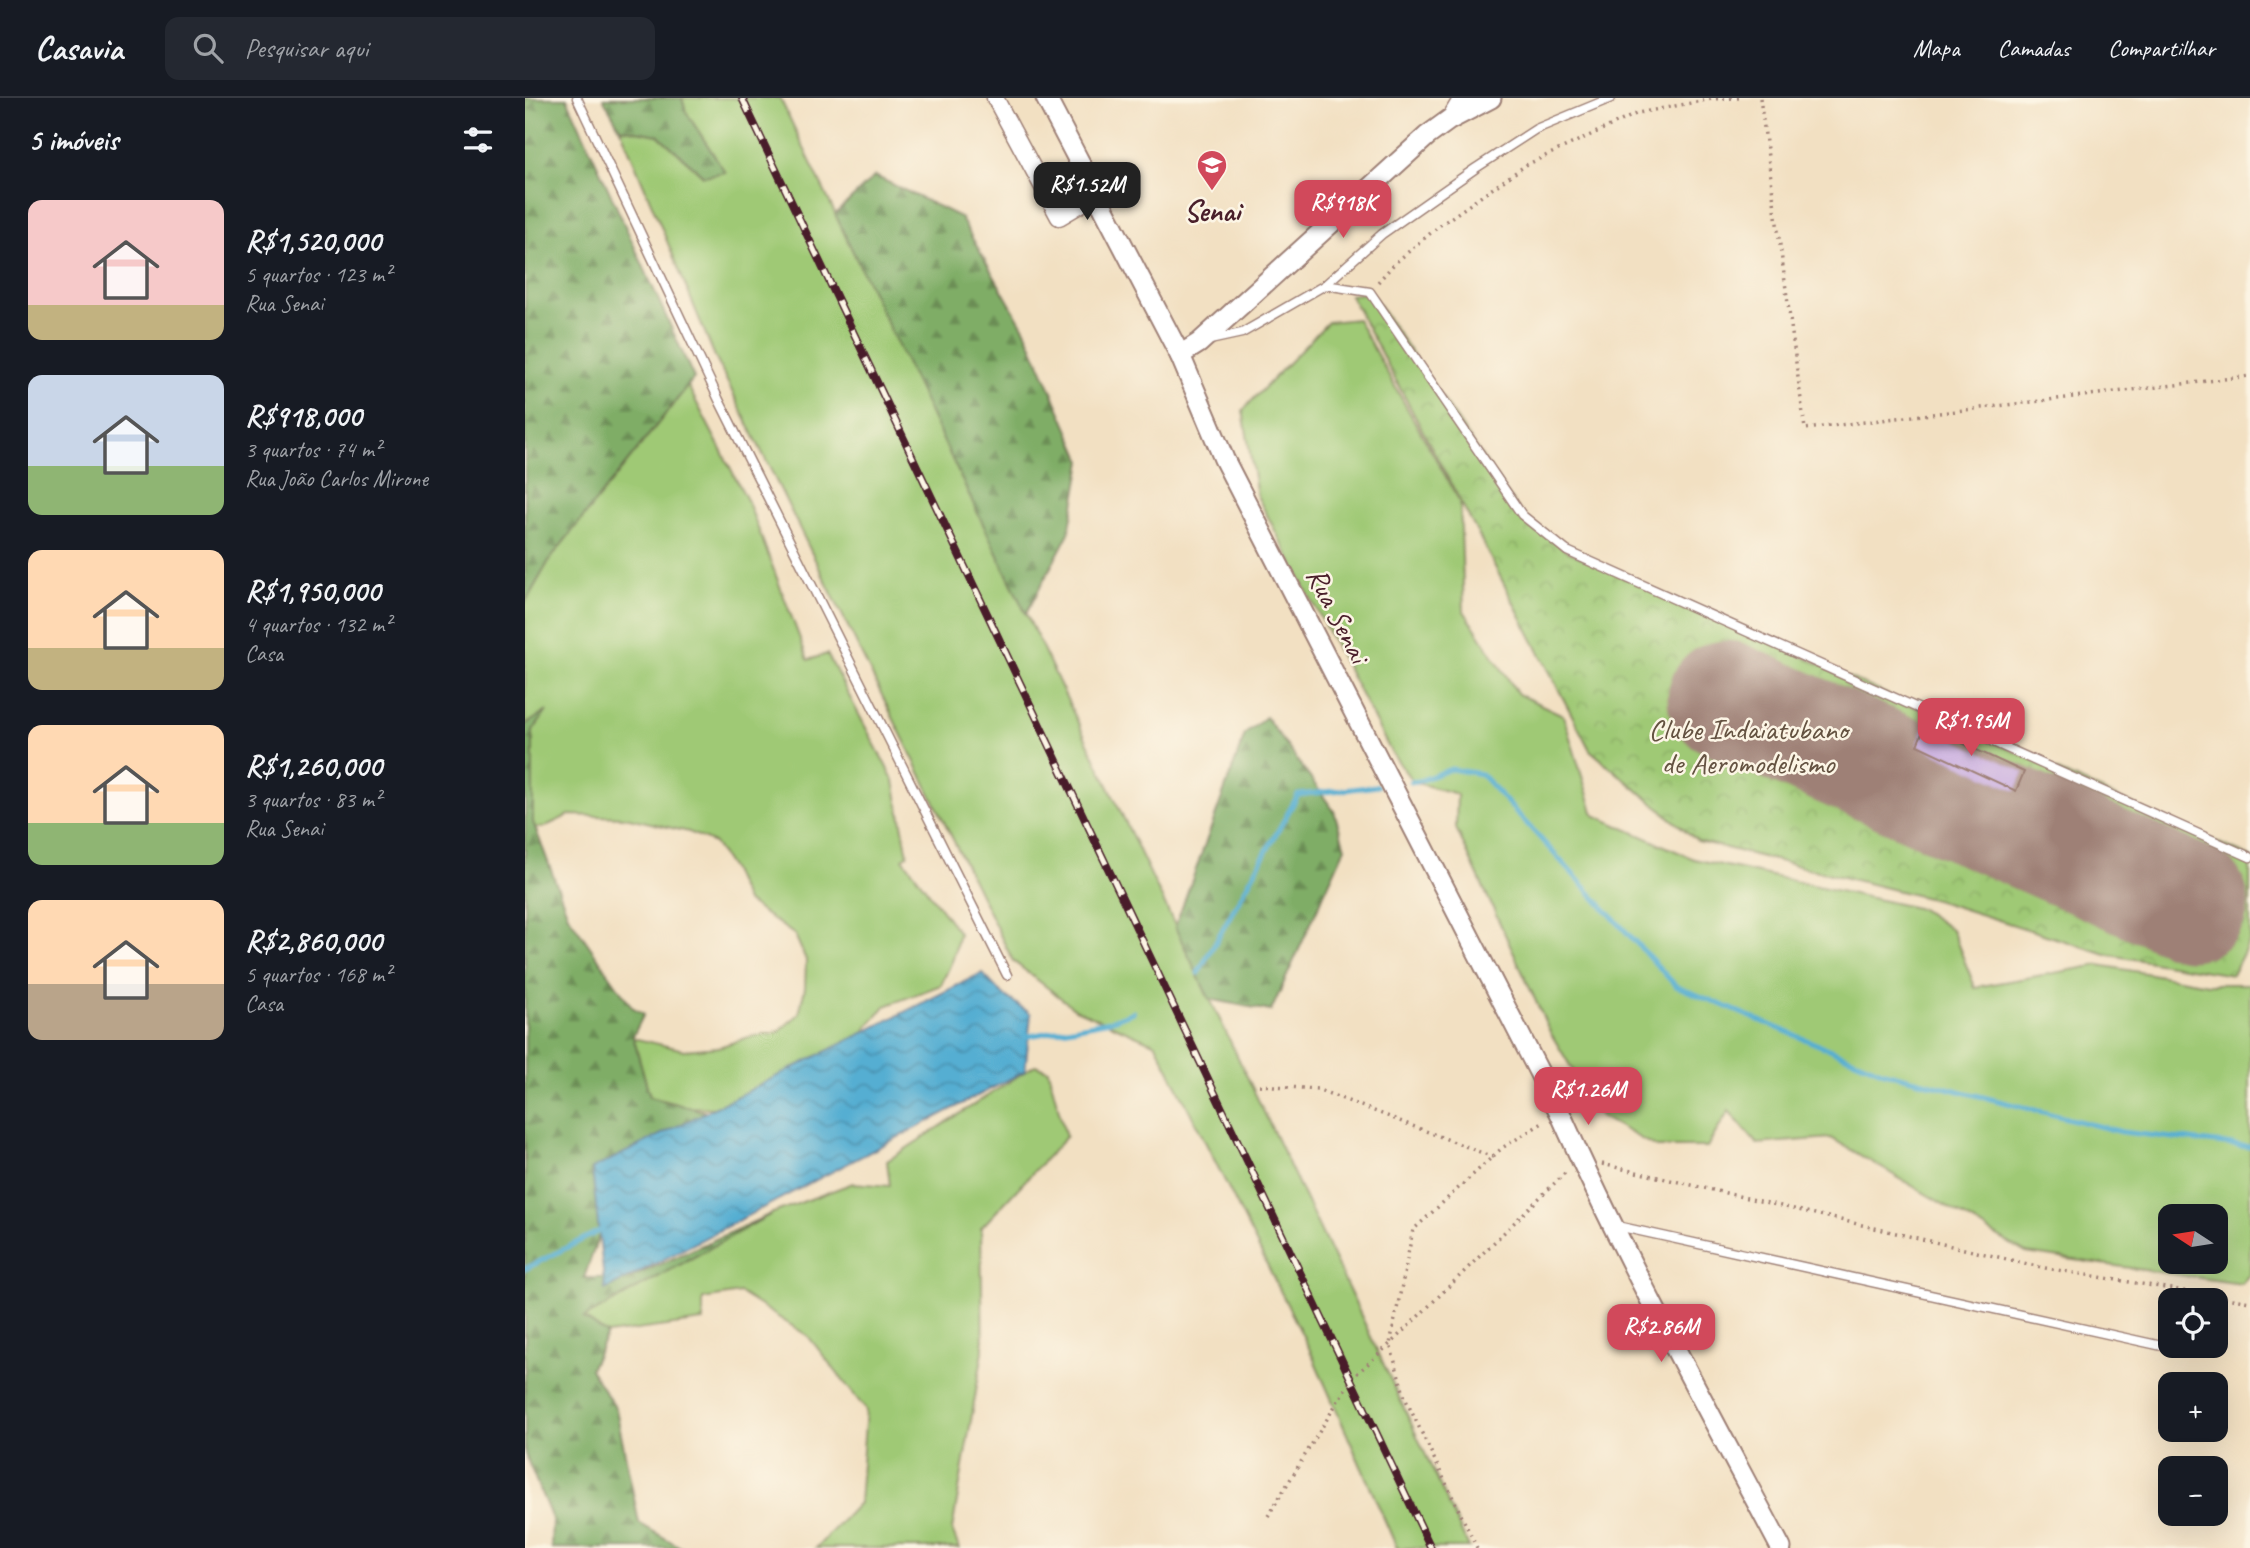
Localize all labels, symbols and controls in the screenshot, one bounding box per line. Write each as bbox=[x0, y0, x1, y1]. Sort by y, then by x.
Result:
search box bbox=[165, 17, 655, 80]
text: Casavia bbox=[35, 27, 123, 69]
icon: search bbox=[189, 29, 227, 67]
text: Pesquisar aqui bbox=[245, 32, 368, 65]
text: Mapa bbox=[1913, 33, 1960, 63]
text: Camadas bbox=[1998, 33, 2070, 63]
text: Compartilhar bbox=[2108, 33, 2215, 63]
text: 5 imóveis bbox=[28, 121, 118, 159]
icon: filters bbox=[459, 121, 497, 159]
school or university icon: Senai bbox=[1195, 148, 1229, 192]
pin: R$1.52M bbox=[1022, 162, 1152, 222]
text: R$1.52M bbox=[1050, 170, 1124, 199]
pin: R$918K bbox=[1286, 180, 1400, 240]
text: R$918K bbox=[1310, 188, 1376, 217]
place label: Senai bbox=[1184, 192, 1244, 230]
text: R$1,520,000 bbox=[245, 222, 381, 260]
icon: home bbox=[84, 228, 168, 312]
text: 5 quartos · 123 m² bbox=[245, 260, 391, 289]
text: Rua Senai bbox=[245, 289, 323, 318]
text: R$918,000 bbox=[245, 397, 361, 435]
icon: home bbox=[84, 403, 168, 487]
text: 3 quartos · 74 m² bbox=[245, 435, 381, 464]
text: Rua João Carlos Mirone bbox=[245, 464, 428, 493]
street label: Rua Senai bbox=[1298, 561, 1380, 672]
text: R$1,950,000 bbox=[245, 572, 380, 610]
icon: home bbox=[84, 578, 168, 662]
text: 4 quartos · 132 m² bbox=[245, 610, 391, 639]
text: Casa bbox=[245, 639, 283, 668]
pin: R$1.95M bbox=[1906, 698, 2036, 758]
text: R$1.95M bbox=[1934, 706, 2008, 735]
park label: Clube Indaiatubano de Aeromodelismo bbox=[1648, 710, 1851, 782]
text: R$1,260,000 bbox=[245, 747, 382, 785]
icon: home bbox=[84, 753, 168, 837]
text: 3 quartos · 83 m² bbox=[245, 785, 381, 814]
text: Rua Senai bbox=[245, 814, 323, 843]
text: R$2,860,000 bbox=[245, 922, 382, 960]
icon: home bbox=[84, 928, 168, 1012]
text: 5 quartos · 168 m² bbox=[245, 960, 391, 989]
text: Casa bbox=[245, 989, 283, 1018]
pin: R$1.26M bbox=[1523, 1068, 1653, 1127]
text: R$1.26M bbox=[1550, 1075, 1626, 1104]
north arrow bbox=[2158, 1204, 2228, 1274]
map controls bbox=[2158, 1204, 2228, 1526]
button: locate bbox=[2158, 1288, 2228, 1358]
pin: R$2.86M bbox=[1596, 1304, 1726, 1364]
text: R$2.86M bbox=[1623, 1312, 1699, 1341]
button: + bbox=[2158, 1372, 2228, 1442]
button: − bbox=[2158, 1456, 2228, 1526]

